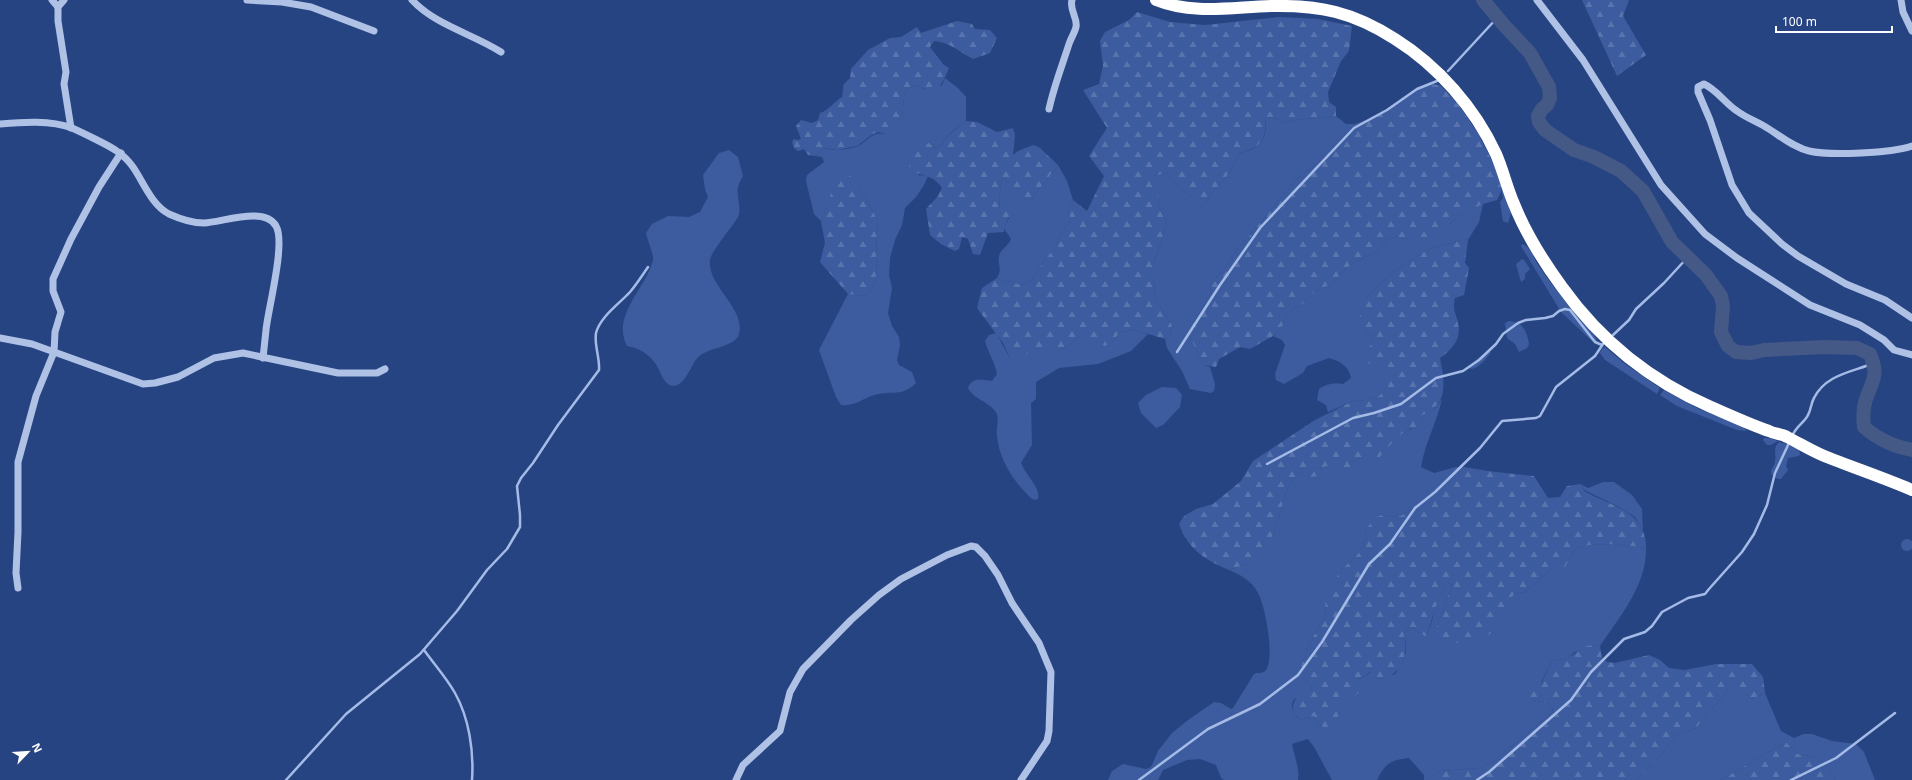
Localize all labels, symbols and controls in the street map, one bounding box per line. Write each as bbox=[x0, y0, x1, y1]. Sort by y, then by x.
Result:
scale bar bbox=[1776, 8, 1892, 34]
text: 100 m bbox=[1782, 13, 1817, 30]
north arrow bbox=[8, 732, 48, 772]
text: N bbox=[29, 740, 46, 755]

